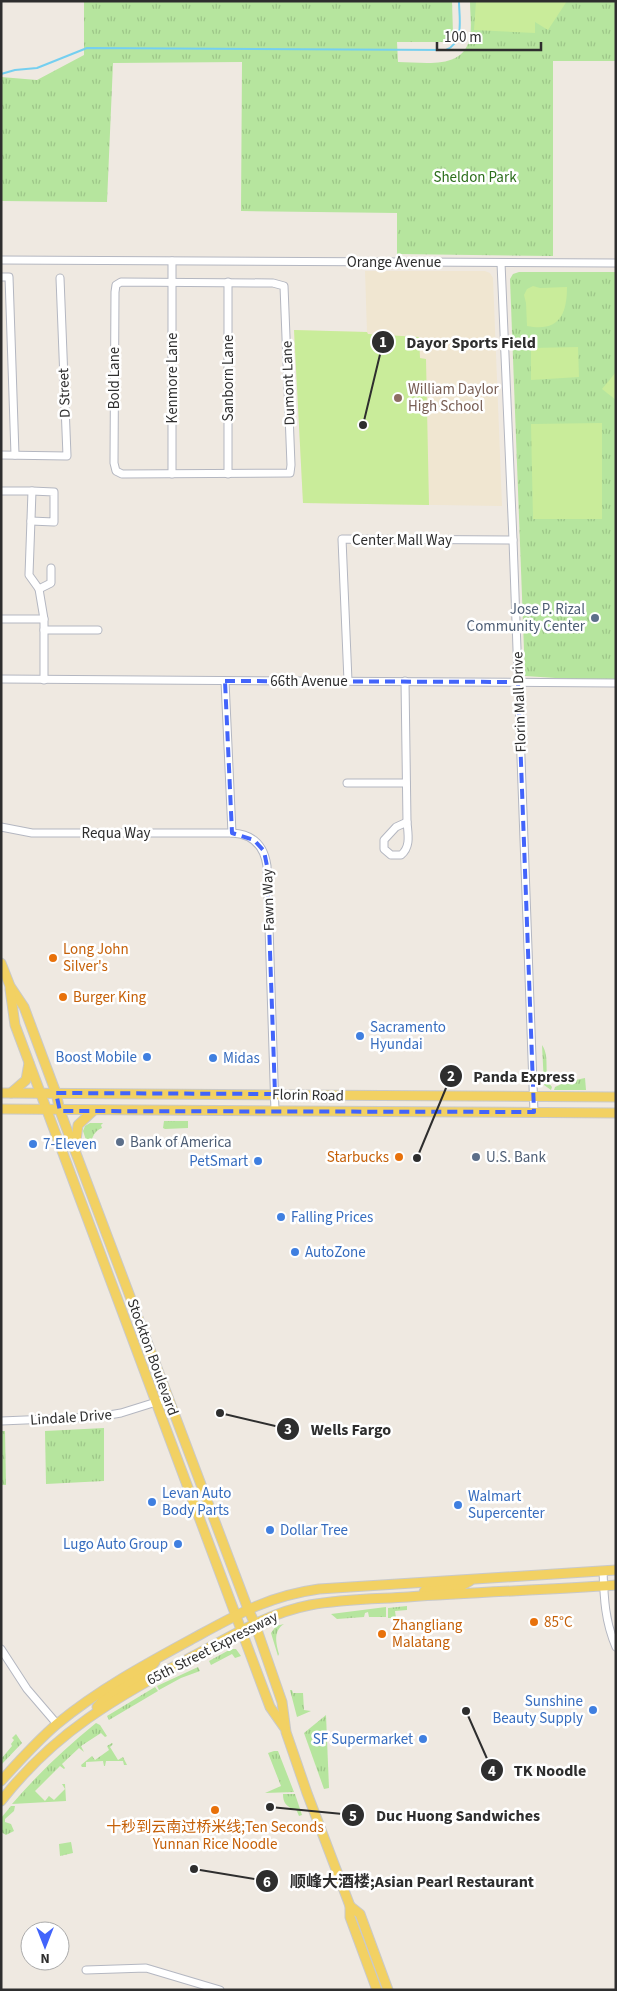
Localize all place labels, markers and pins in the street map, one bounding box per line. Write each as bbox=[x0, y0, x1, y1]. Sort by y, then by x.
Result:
callout: Dayor Sports Field bbox=[371, 326, 546, 357]
place label: William Daylor High School bbox=[408, 379, 500, 417]
marker: William Daylor High School bbox=[392, 392, 404, 404]
place label: Jose P. Rizal Community Center bbox=[467, 599, 586, 637]
marker: Jose P. Rizal Community Center bbox=[589, 612, 601, 624]
place label: Long John Silver's bbox=[63, 939, 129, 977]
marker: Long John Silver's bbox=[47, 952, 59, 964]
place label: Burger King bbox=[73, 987, 147, 1008]
marker: Burger King bbox=[57, 991, 69, 1003]
place label: Sacramento Hyundai bbox=[370, 1017, 446, 1055]
marker: Sacramento Hyundai bbox=[354, 1030, 366, 1042]
place label: Boost Mobile bbox=[56, 1047, 137, 1068]
place label: Midas bbox=[223, 1048, 260, 1069]
marker: Boost Mobile bbox=[141, 1051, 153, 1063]
marker: Midas bbox=[207, 1052, 219, 1064]
callout: Panda Express bbox=[438, 1061, 585, 1092]
place label: Bank of America bbox=[130, 1132, 232, 1153]
place label: 7-Eleven bbox=[43, 1134, 97, 1155]
marker: Bank of America bbox=[114, 1136, 126, 1148]
marker: 7-Eleven bbox=[27, 1138, 39, 1150]
place label: Starbucks bbox=[327, 1147, 389, 1168]
place label: U.S. Bank bbox=[486, 1147, 546, 1168]
place label: PetSmart bbox=[189, 1151, 248, 1172]
marker: Starbucks bbox=[393, 1151, 405, 1163]
marker: U.S. Bank bbox=[470, 1151, 482, 1163]
marker: PetSmart bbox=[252, 1155, 264, 1167]
place label: Falling Prices bbox=[291, 1207, 373, 1228]
marker: Falling Prices bbox=[275, 1211, 287, 1223]
place label: AutoZone bbox=[305, 1242, 366, 1263]
marker: AutoZone bbox=[289, 1246, 301, 1258]
callout: Wells Fargo bbox=[276, 1414, 401, 1445]
place label: Levan Auto Body Parts bbox=[162, 1483, 231, 1521]
place label: Walmart Supercenter bbox=[468, 1486, 545, 1524]
marker: Levan Auto Body Parts bbox=[146, 1496, 158, 1508]
marker: Walmart Supercenter bbox=[452, 1499, 464, 1511]
place label: Dollar Tree bbox=[280, 1520, 348, 1541]
marker: Dollar Tree bbox=[264, 1524, 276, 1536]
place label: Lugo Auto Group bbox=[63, 1534, 168, 1555]
marker: Lugo Auto Group bbox=[172, 1538, 184, 1550]
place label: 85°C bbox=[544, 1612, 573, 1633]
place label: Zhangliang Malatang bbox=[392, 1615, 463, 1653]
marker: 85°C bbox=[528, 1616, 540, 1628]
marker: Zhangliang Malatang bbox=[376, 1628, 388, 1640]
place label: Sunshine Beauty Supply bbox=[493, 1691, 583, 1729]
marker: Sunshine Beauty Supply bbox=[587, 1704, 599, 1716]
place label: SF Supermarket bbox=[313, 1729, 413, 1750]
marker: SF Supermarket bbox=[417, 1733, 429, 1745]
callout: TK Noodle bbox=[479, 1755, 596, 1786]
callout: Duc Huong Sandwiches bbox=[341, 1800, 550, 1831]
marker: 十秒到云南过桥米线;Ten Seconds Yunnan Rice Noodle bbox=[209, 1804, 221, 1816]
place label: 十秒到云南过桥米线;Ten Seconds Yunnan Rice Noodle bbox=[106, 1817, 324, 1855]
callout: 顺峰大酒楼;Asian Pearl Restaurant bbox=[255, 1866, 544, 1897]

